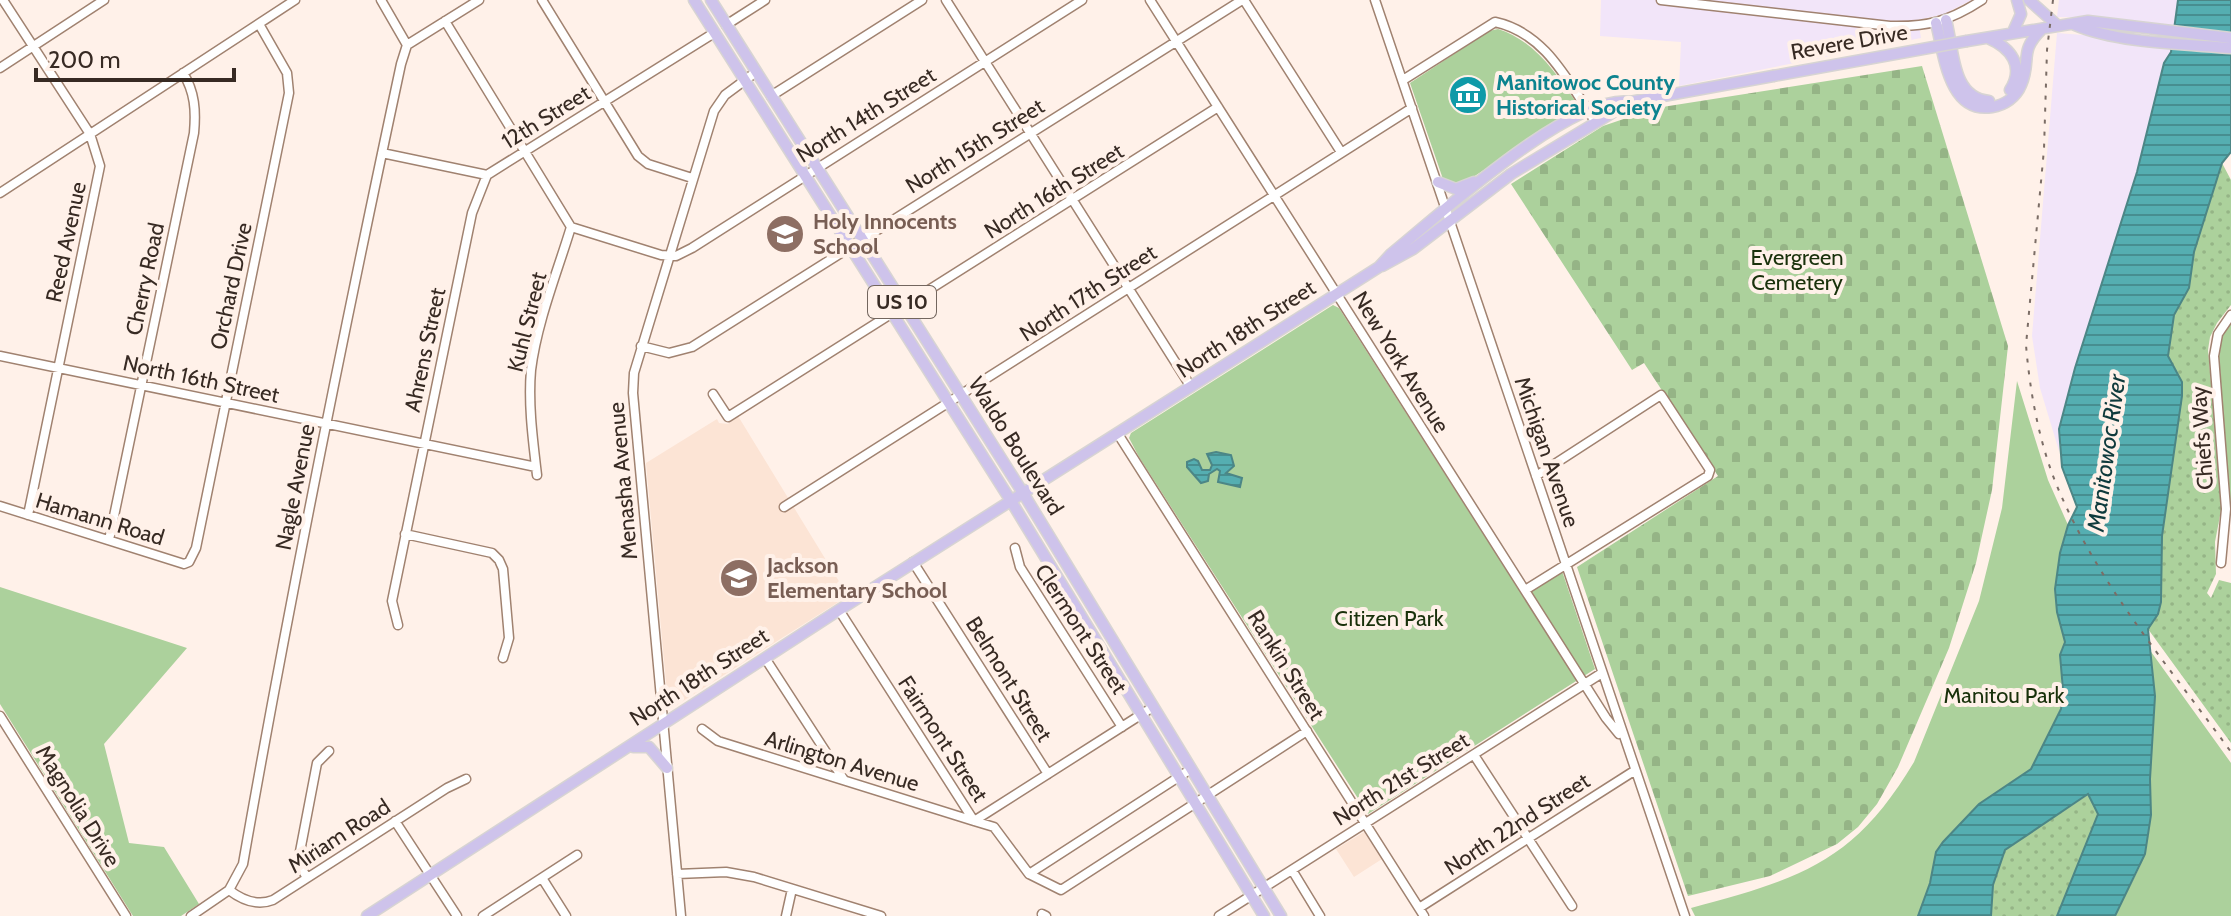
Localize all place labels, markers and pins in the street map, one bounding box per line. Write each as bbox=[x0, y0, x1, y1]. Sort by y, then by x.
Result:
place label: Manitowoc County Historical Society bbox=[1496, 69, 1675, 121]
museum icon: Manitowoc County Historical Society bbox=[1447, 74, 1489, 116]
place label: Holy Innocents School bbox=[813, 208, 957, 260]
school or university icon: Holy Innocents School bbox=[764, 213, 806, 255]
place label: Jackson Elementary School bbox=[766, 552, 947, 604]
school or university icon: Jackson Elementary School bbox=[718, 557, 760, 599]

